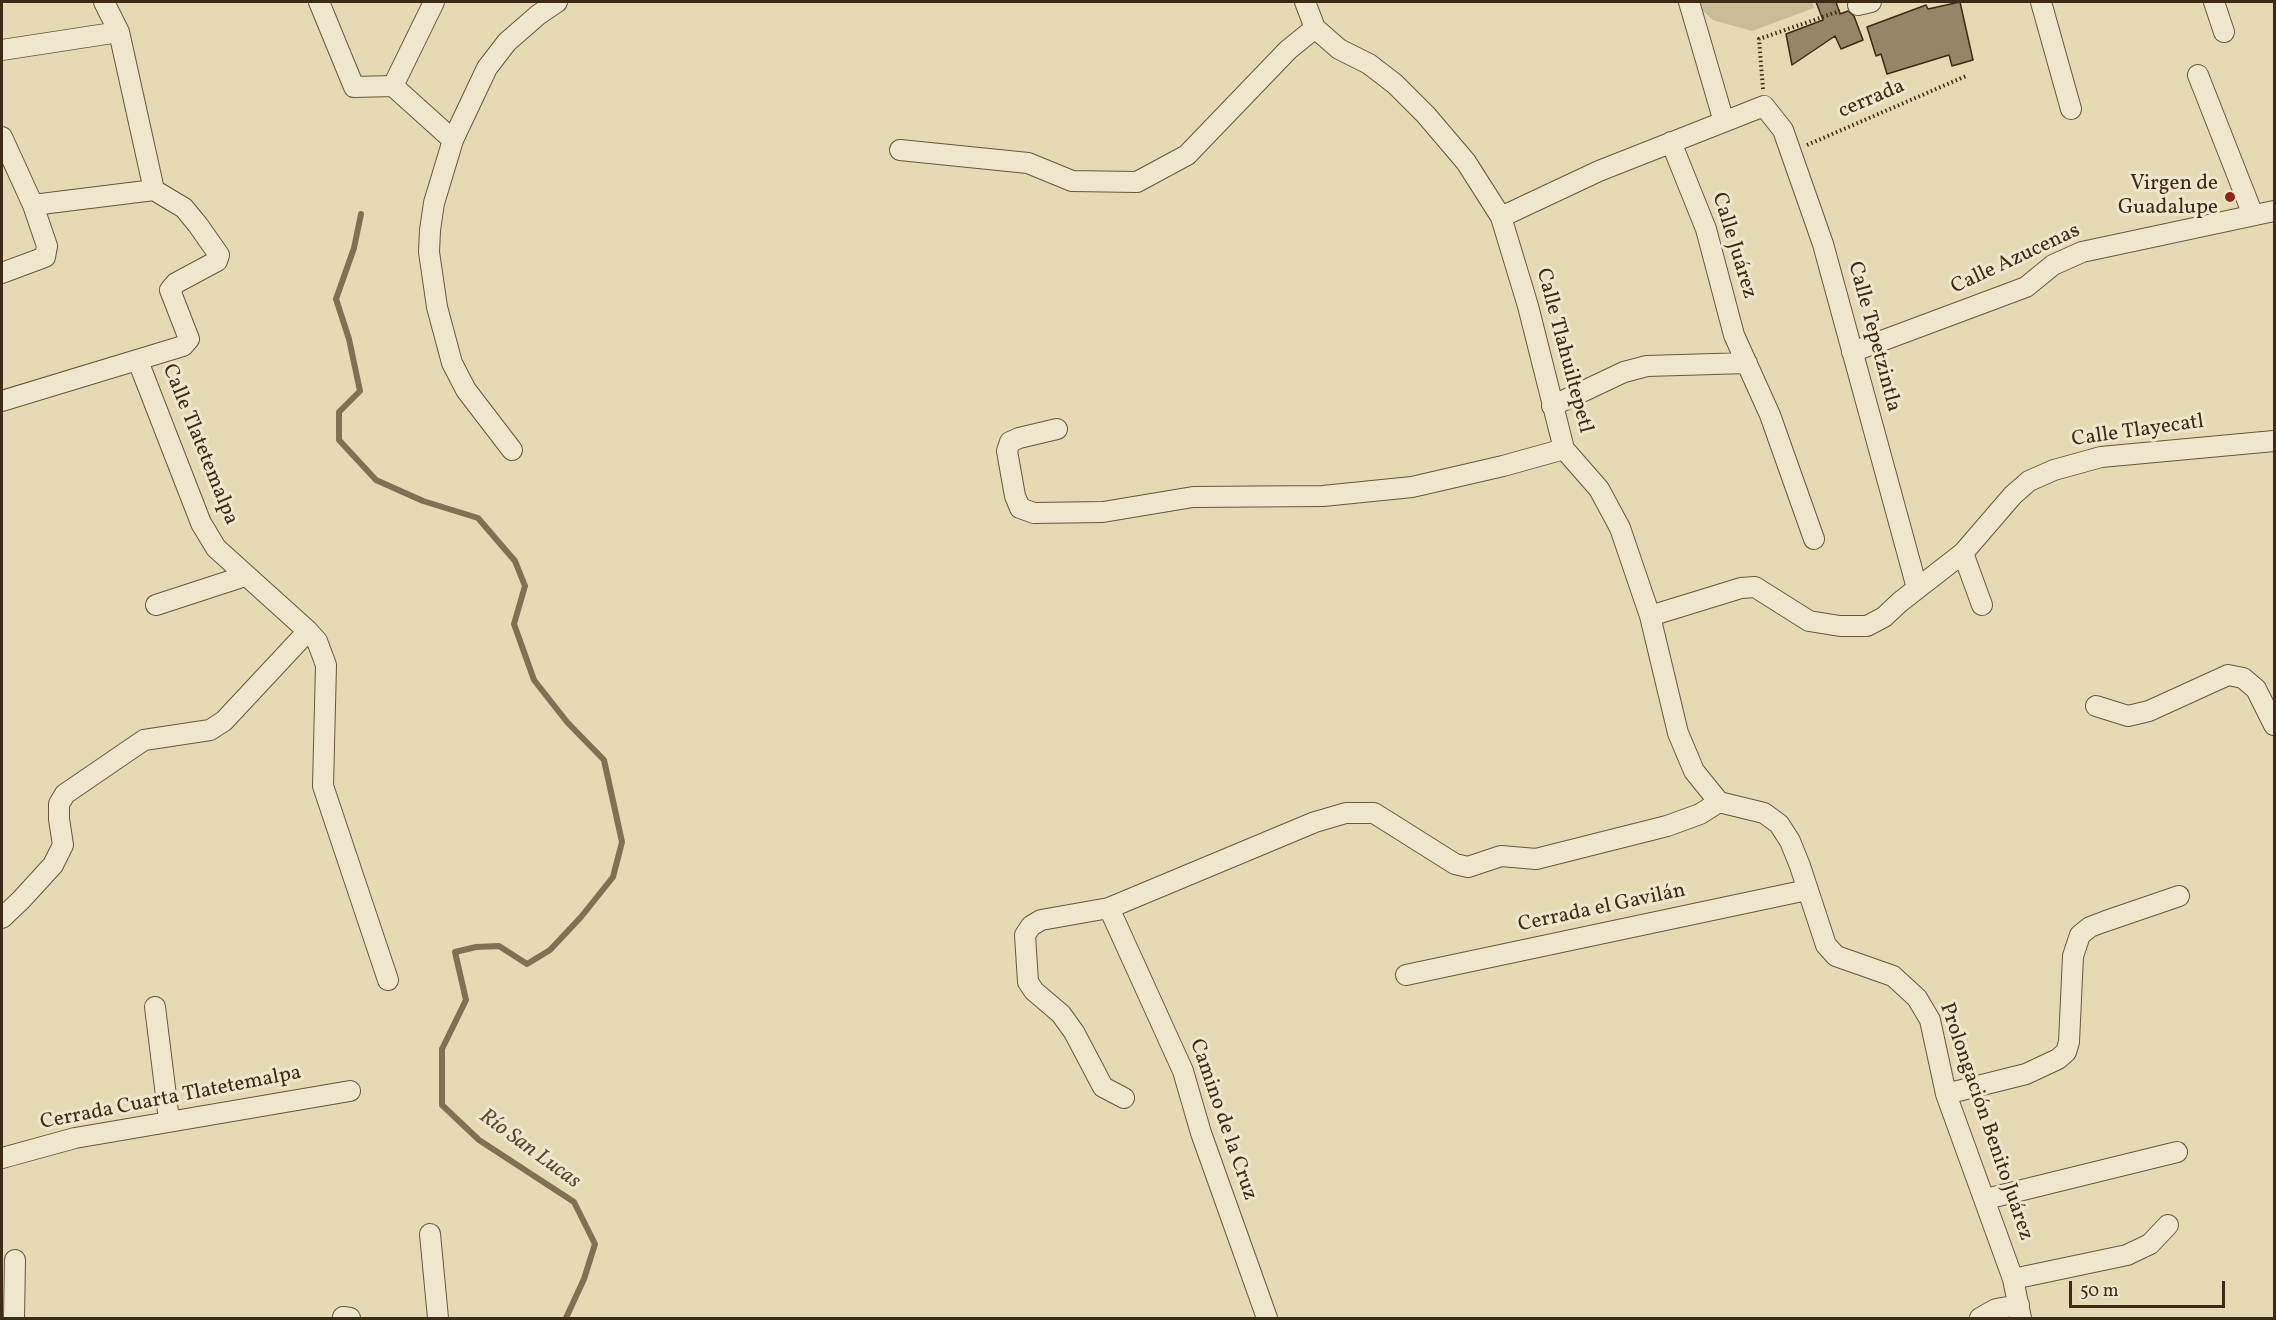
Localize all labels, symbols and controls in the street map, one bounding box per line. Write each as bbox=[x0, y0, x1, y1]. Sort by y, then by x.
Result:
street label: cerrada bbox=[1835, 75, 1909, 125]
place label: Virgen de Guadalupe bbox=[2118, 172, 2218, 222]
street label: Calle Juárez bbox=[1705, 190, 1761, 302]
marker: Virgen de Guadalupe bbox=[2223, 190, 2237, 204]
street label: Calle Azucenas bbox=[1948, 219, 2084, 301]
street label: Calle Tepetzintla bbox=[1841, 259, 1905, 415]
street label: Calle Tlahuiltepetl bbox=[1529, 266, 1597, 436]
street label: Calle Tlatetemalpa bbox=[155, 361, 243, 529]
street label: Calle Tlayecatl bbox=[2070, 410, 2206, 454]
street label: Cerrada el Gavilán bbox=[1516, 879, 1688, 939]
street label: Prolongación Benito Juárez bbox=[1932, 1000, 2038, 1244]
street label: Camino de la Cruz bbox=[1183, 1036, 1261, 1204]
street label: Cerrada Cuarta Tlatetemalpa bbox=[38, 1061, 304, 1137]
water label: Río San Lucas bbox=[473, 1104, 585, 1196]
scale bar bbox=[2072, 1269, 2228, 1307]
text: 50 m bbox=[2080, 1279, 2119, 1304]

